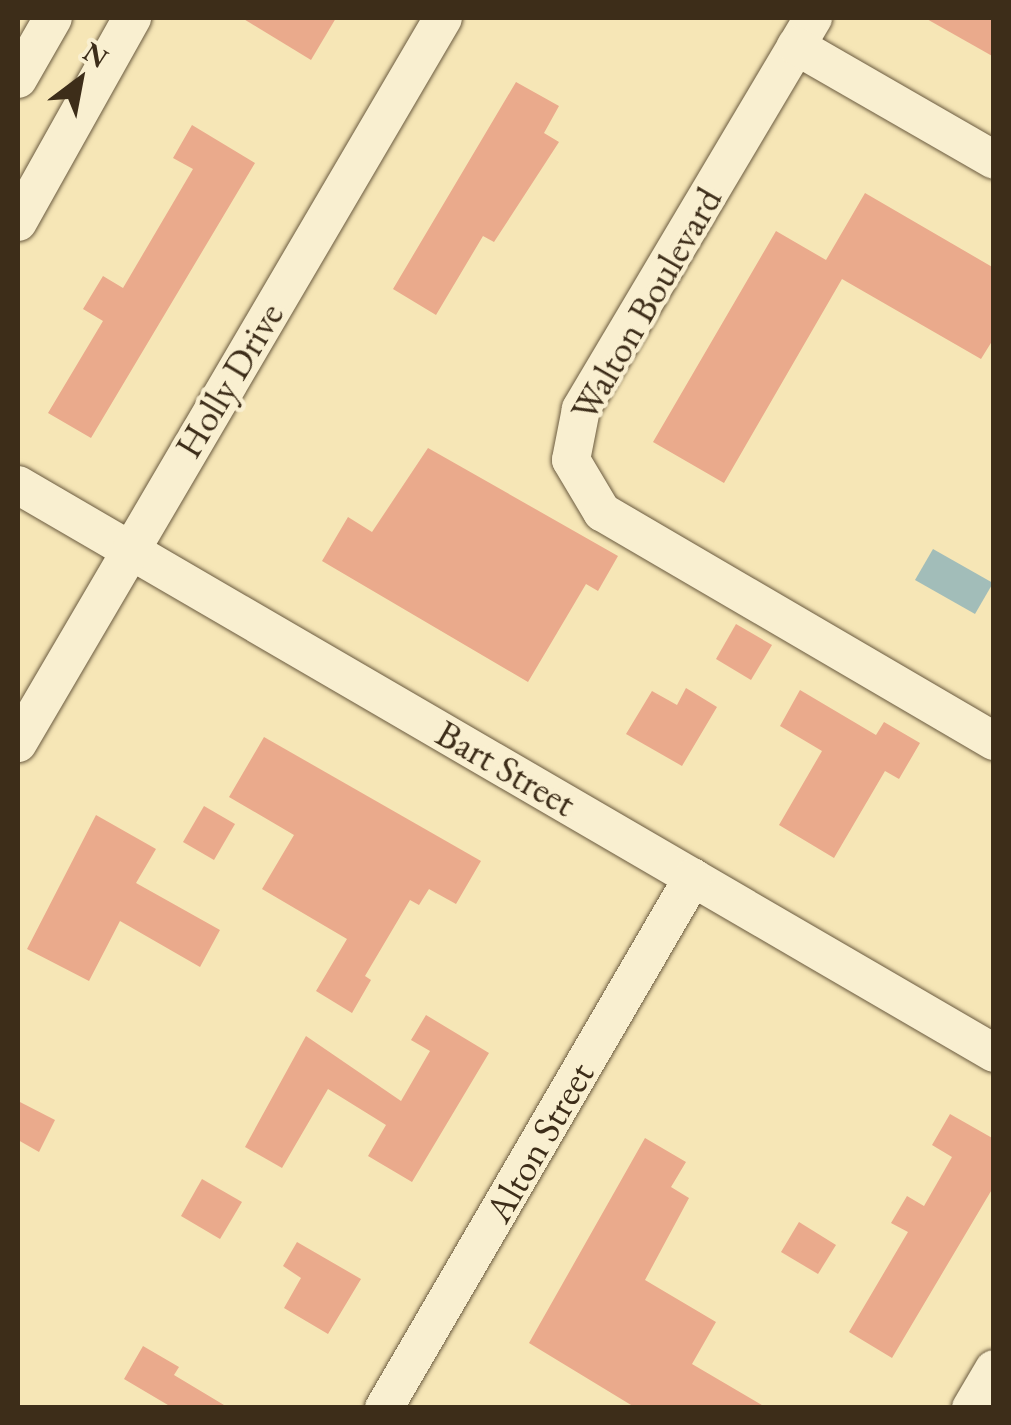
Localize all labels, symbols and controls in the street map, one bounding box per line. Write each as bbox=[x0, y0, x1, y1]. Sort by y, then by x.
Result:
north arrow bbox=[30, 30, 130, 130]
text: N bbox=[77, 33, 115, 76]
street label: Walton Boulevard bbox=[561, 179, 731, 429]
street label: Holly Drive bbox=[165, 294, 293, 466]
street label: Bart Street bbox=[428, 710, 584, 826]
street label: Alton Street bbox=[475, 1054, 603, 1230]

